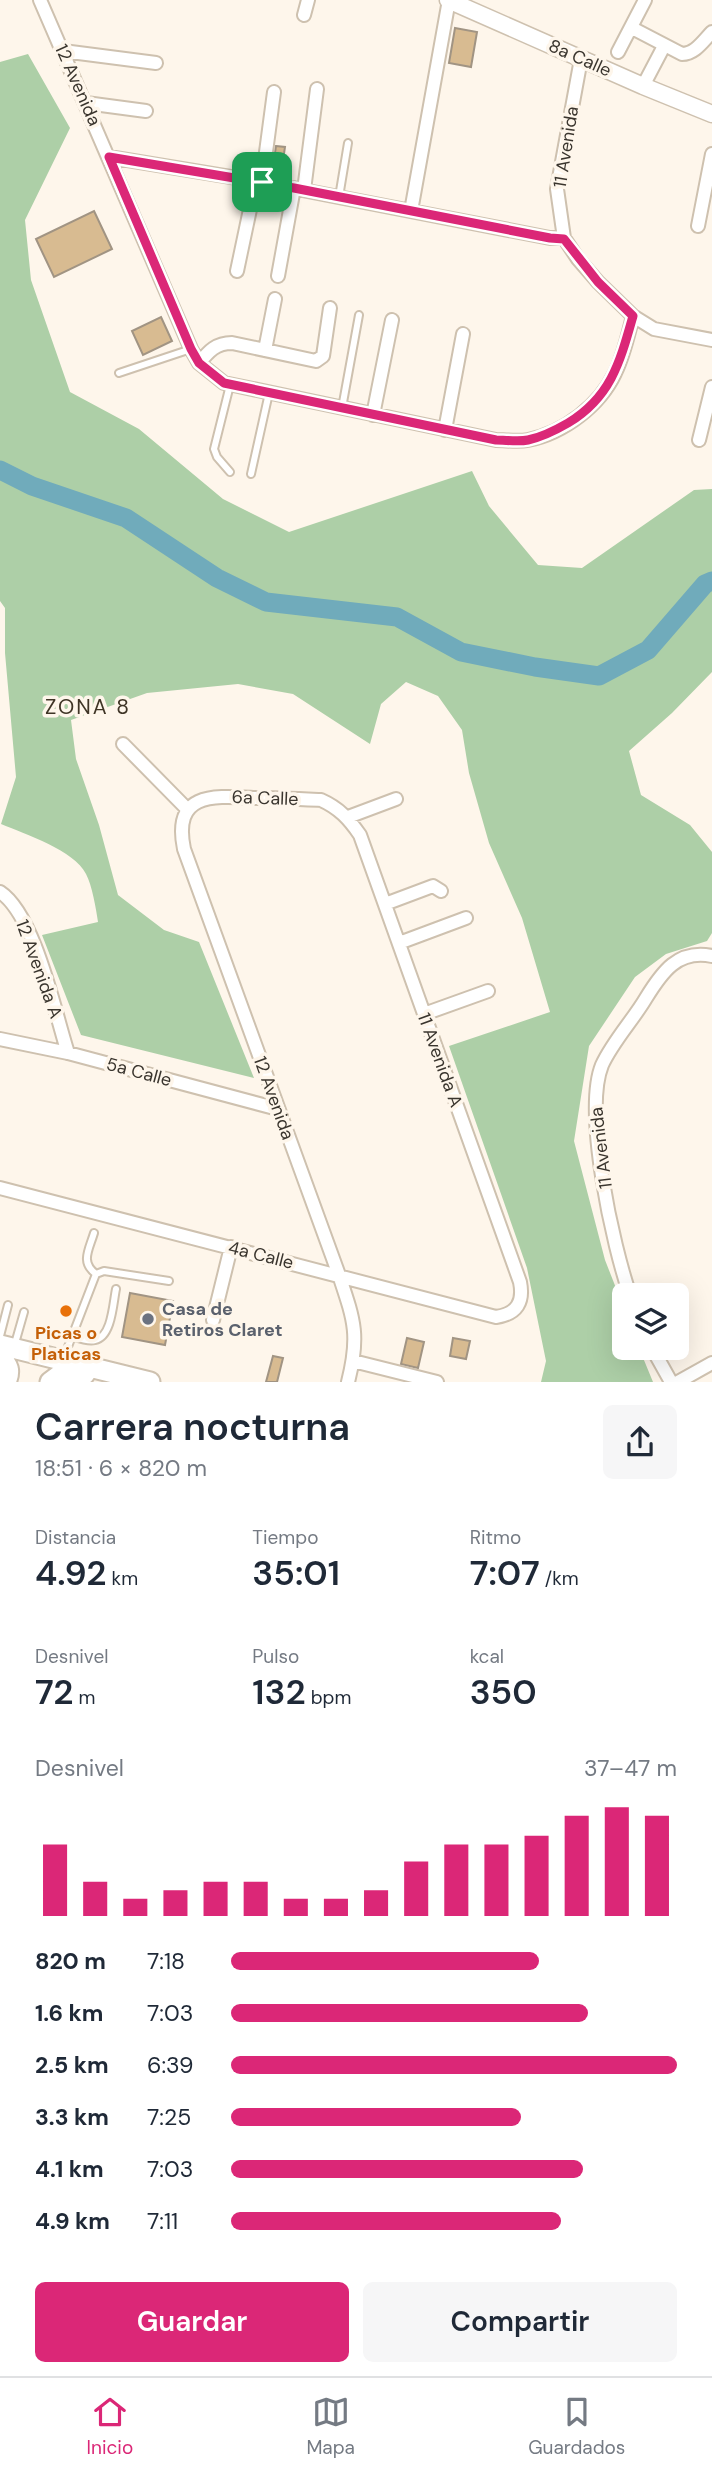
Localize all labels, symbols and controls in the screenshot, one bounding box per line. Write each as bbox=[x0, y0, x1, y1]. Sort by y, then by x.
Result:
street label: 8a Calle bbox=[545, 34, 615, 82]
street label: 12 Avenida bbox=[49, 40, 107, 130]
street label: 11 Avenida bbox=[548, 105, 584, 189]
pin bbox=[232, 152, 292, 212]
icon: arrive bbox=[243, 163, 281, 201]
district label: ZONA 8 bbox=[45, 693, 131, 721]
street label: 6a Calle bbox=[231, 785, 299, 811]
street label: 12 Avenida A bbox=[10, 916, 68, 1022]
street label: 11 Avenida A bbox=[412, 1009, 468, 1111]
street label: 5a Calle bbox=[104, 1052, 174, 1092]
street label: 12 Avenida bbox=[248, 1053, 300, 1143]
street label: 11 Avenida bbox=[584, 1106, 618, 1190]
street label: 4a Calle bbox=[226, 1235, 296, 1275]
map controls bbox=[612, 1283, 689, 1360]
button: layers bbox=[612, 1283, 689, 1360]
place label: Casa de Retiros Claret bbox=[162, 1297, 283, 1342]
marker: Picas o Platicas bbox=[58, 1303, 74, 1319]
marker: Casa de Retiros Claret bbox=[140, 1311, 156, 1327]
place label: Picas o Platicas bbox=[31, 1321, 101, 1366]
text: Carrera nocturna bbox=[35, 1402, 350, 1452]
button: share bbox=[603, 1405, 677, 1479]
text: 18:51 · 6 × 820 m bbox=[35, 1453, 207, 1483]
text: Distancia bbox=[35, 1525, 116, 1550]
text: Tiempo bbox=[252, 1525, 318, 1550]
text: Ritmo bbox=[470, 1525, 521, 1550]
text: 4.92 bbox=[35, 1550, 107, 1596]
text: 35:01 bbox=[252, 1550, 340, 1596]
text: 7:07 bbox=[470, 1550, 540, 1596]
text: km bbox=[107, 1566, 138, 1591]
text: /km bbox=[540, 1566, 579, 1591]
text: Desnivel bbox=[35, 1644, 108, 1669]
text: Pulso bbox=[252, 1644, 299, 1669]
text: kcal bbox=[470, 1644, 504, 1669]
text: 72 bbox=[35, 1669, 73, 1715]
text: 132 bbox=[252, 1669, 306, 1715]
text: 350 bbox=[470, 1669, 537, 1715]
text: m bbox=[73, 1685, 95, 1710]
text: bpm bbox=[306, 1685, 351, 1710]
text: Desnivel bbox=[35, 1753, 124, 1783]
text: 37–47 m bbox=[584, 1753, 677, 1783]
text: 820 m bbox=[35, 1946, 106, 1976]
text: 7:18 bbox=[147, 1946, 185, 1976]
text: 1.6 km bbox=[35, 1998, 103, 2028]
text: 7:03 bbox=[147, 1998, 193, 2028]
text: 2.5 km bbox=[35, 2050, 109, 2080]
text: 6:39 bbox=[147, 2050, 193, 2080]
text: 3.3 km bbox=[35, 2102, 109, 2132]
text: 7:25 bbox=[147, 2102, 191, 2132]
text: 4.1 km bbox=[35, 2154, 104, 2184]
text: 7:03 bbox=[147, 2154, 193, 2184]
text: 4.9 km bbox=[35, 2206, 110, 2236]
text: 7:11 bbox=[147, 2206, 178, 2236]
button: Guardar bbox=[35, 2282, 349, 2362]
button: Compartir bbox=[363, 2282, 677, 2362]
tab: Inicio bbox=[87, 2393, 133, 2460]
tab: Mapa bbox=[306, 2393, 355, 2460]
tab: Guardados bbox=[528, 2393, 625, 2460]

